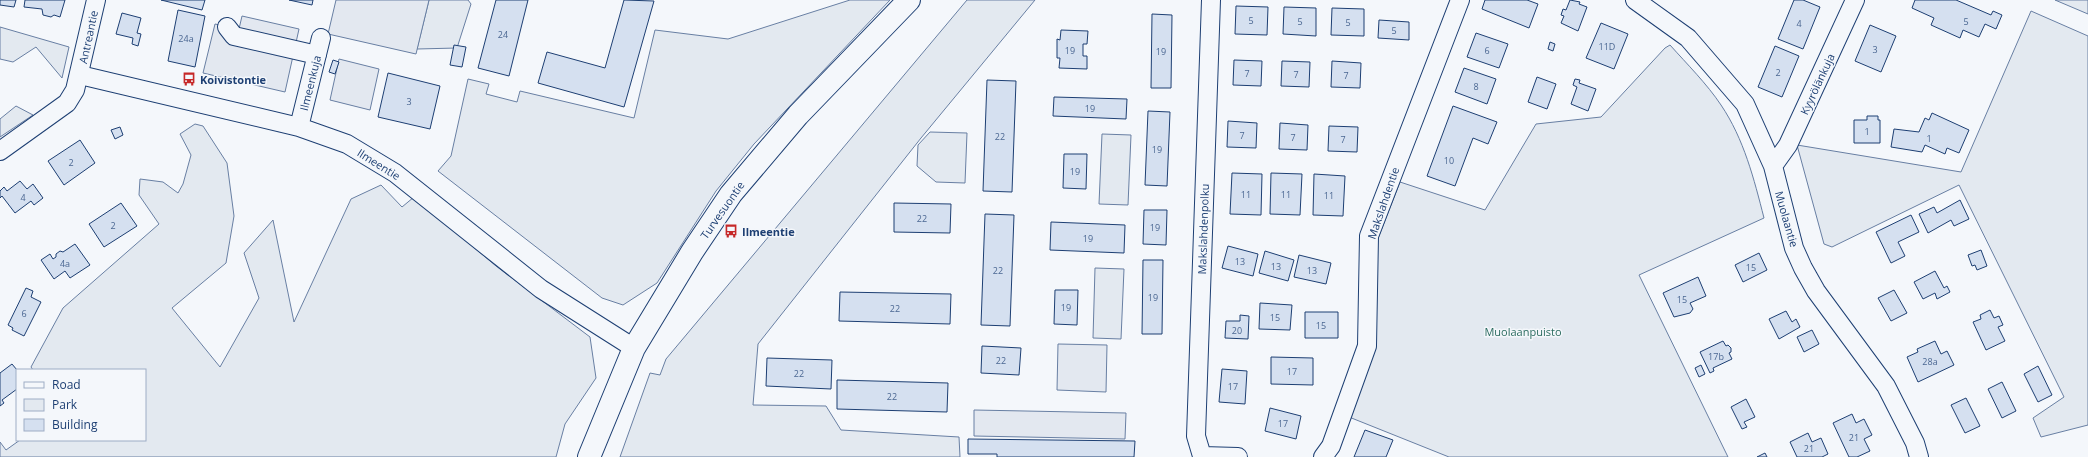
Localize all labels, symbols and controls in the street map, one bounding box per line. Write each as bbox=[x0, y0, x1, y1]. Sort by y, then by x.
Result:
street label: Antreantie bbox=[75, 9, 101, 65]
house number: 5 bbox=[1248, 14, 1254, 27]
house number: 5 bbox=[1297, 15, 1303, 28]
house number: 5 bbox=[1963, 15, 1969, 28]
house number: 5 bbox=[1345, 16, 1351, 29]
house number: 4 bbox=[1796, 17, 1802, 30]
house number: 5 bbox=[1391, 24, 1397, 37]
house number: 24 bbox=[498, 28, 508, 41]
house number: 24a bbox=[178, 32, 194, 45]
house number: 11D bbox=[1599, 40, 1615, 53]
house number: 3 bbox=[1872, 43, 1878, 56]
house number: 19 bbox=[1065, 44, 1075, 57]
house number: 6 bbox=[1484, 44, 1490, 57]
house number: 19 bbox=[1156, 45, 1166, 58]
street label: Kyyrölänkuja bbox=[1796, 51, 1838, 117]
street label: Ilmeenkuja bbox=[296, 54, 324, 112]
house number: 2 bbox=[1775, 66, 1781, 79]
house number: 7 bbox=[1244, 67, 1250, 80]
house number: 7 bbox=[1293, 68, 1299, 81]
house number: 7 bbox=[1343, 69, 1349, 82]
bus stop icon: Koivistontie bbox=[181, 71, 197, 87]
place label: Koivistontie bbox=[200, 72, 267, 87]
house number: 8 bbox=[1473, 80, 1479, 93]
house number: 3 bbox=[406, 95, 412, 108]
house number: 19 bbox=[1085, 102, 1095, 115]
house number: 1 bbox=[1864, 125, 1870, 138]
house number: 7 bbox=[1239, 129, 1245, 142]
house number: 22 bbox=[995, 130, 1005, 143]
house number: 7 bbox=[1290, 131, 1296, 144]
house number: 1 bbox=[1926, 132, 1932, 145]
house number: 7 bbox=[1340, 133, 1346, 146]
house number: 19 bbox=[1152, 143, 1162, 156]
street label: Ilmeentie bbox=[355, 145, 403, 183]
house number: 10 bbox=[1444, 154, 1454, 167]
house number: 2 bbox=[68, 156, 74, 169]
house number: 19 bbox=[1070, 165, 1080, 178]
street label: Makslahdentie bbox=[1364, 165, 1402, 241]
street label: Turvesuontie bbox=[697, 178, 747, 242]
street label: Makslahdenpolku bbox=[1194, 183, 1212, 275]
house number: 11 bbox=[1241, 188, 1251, 201]
house number: 11 bbox=[1281, 188, 1291, 201]
house number: 11 bbox=[1324, 189, 1334, 202]
street label: Muolaantie bbox=[1772, 189, 1802, 249]
house number: 4 bbox=[20, 191, 26, 204]
house number: 22 bbox=[917, 212, 927, 225]
house number: 2 bbox=[110, 219, 116, 232]
house number: 19 bbox=[1150, 221, 1160, 234]
bus stop icon: Ilmeentie bbox=[723, 223, 739, 239]
place label: Ilmeentie bbox=[742, 224, 795, 239]
house number: 19 bbox=[1083, 232, 1093, 245]
house number: 13 bbox=[1235, 255, 1245, 268]
house number: 4a bbox=[60, 257, 70, 270]
house number: 13 bbox=[1271, 260, 1281, 273]
house number: 15 bbox=[1746, 261, 1756, 274]
house number: 22 bbox=[993, 264, 1003, 277]
house number: 13 bbox=[1307, 264, 1317, 277]
house number: 19 bbox=[1148, 291, 1158, 304]
house number: 15 bbox=[1677, 293, 1687, 306]
house number: 19 bbox=[1061, 301, 1071, 314]
house number: 22 bbox=[890, 302, 900, 315]
house number: 6 bbox=[21, 307, 27, 320]
house number: 15 bbox=[1270, 311, 1280, 324]
house number: 15 bbox=[1316, 319, 1326, 332]
house number: 20 bbox=[1232, 324, 1242, 337]
park label: Muolaanpuisto bbox=[1484, 324, 1562, 339]
house number: 17b bbox=[1708, 350, 1724, 363]
house number: 22 bbox=[996, 354, 1006, 367]
house number: 28a bbox=[1922, 355, 1938, 368]
house number: 17 bbox=[1287, 365, 1297, 378]
house number: 22 bbox=[794, 367, 804, 380]
legend bbox=[16, 369, 146, 441]
text: Road bbox=[52, 376, 81, 393]
house number: 17 bbox=[1228, 380, 1238, 393]
house number: 22 bbox=[887, 390, 897, 403]
text: Park bbox=[52, 396, 78, 413]
text: Building bbox=[52, 416, 98, 433]
house number: 17 bbox=[1278, 417, 1288, 430]
house number: 21 bbox=[1849, 431, 1859, 444]
house number: 21 bbox=[1804, 442, 1814, 455]

